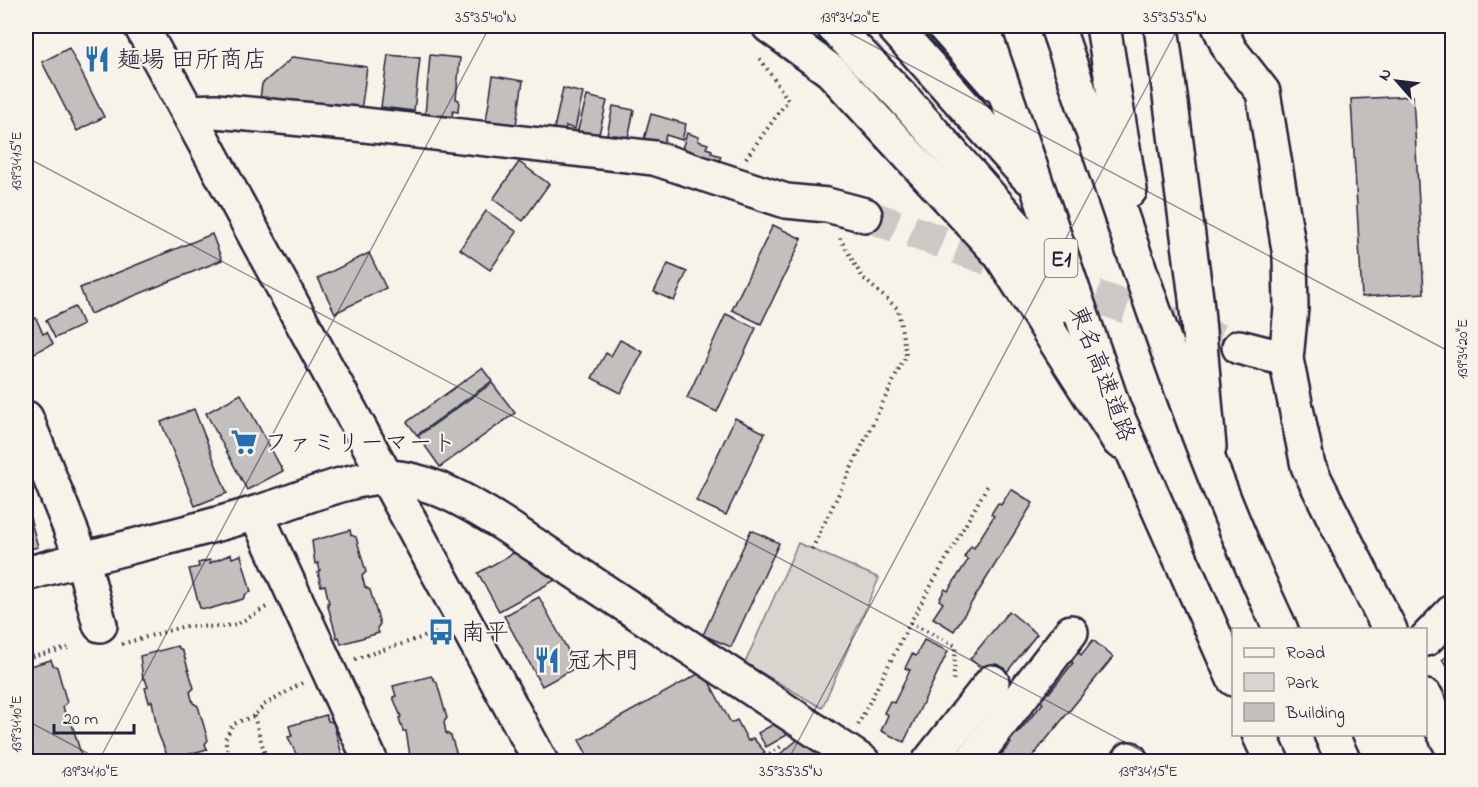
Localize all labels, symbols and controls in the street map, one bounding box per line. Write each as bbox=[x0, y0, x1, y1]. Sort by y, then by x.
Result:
text: 35°35'40"N bbox=[455, 7, 517, 29]
text: 139°34'20"E bbox=[820, 7, 880, 29]
text: 35°35'35"N bbox=[1143, 7, 1207, 29]
restaurant icon: 麺場 田所商店 bbox=[82, 44, 112, 74]
place label: 麺場 田所商店 bbox=[117, 44, 267, 79]
north arrow bbox=[1367, 51, 1427, 111]
text: N bbox=[1372, 64, 1399, 85]
text: 139°34'15"E bbox=[6, 131, 28, 191]
road number: E1 bbox=[1044, 239, 1078, 277]
street label: 東名高速道路 bbox=[1059, 300, 1143, 447]
text: 139°34'20"E bbox=[1452, 319, 1474, 379]
supermarket icon: ファミリーマート bbox=[229, 427, 259, 457]
place label: ファミリーマート bbox=[264, 427, 456, 462]
bus stop icon: 南平 bbox=[426, 617, 456, 647]
place label: 南平 bbox=[461, 617, 509, 652]
legend bbox=[1232, 628, 1427, 736]
text: Road bbox=[1286, 641, 1325, 667]
restaurant icon: 冠木門 bbox=[532, 645, 562, 675]
place label: 冠木門 bbox=[567, 645, 639, 680]
text: Park bbox=[1286, 671, 1319, 697]
text: 139°34'10"E bbox=[6, 695, 28, 753]
scale bar bbox=[54, 697, 134, 735]
text: Building bbox=[1285, 701, 1345, 728]
text: 20 m bbox=[63, 707, 98, 733]
text: 139°34'10"E bbox=[61, 761, 119, 783]
text: 35°35'35"N bbox=[759, 761, 823, 783]
text: 139°34'15"E bbox=[1118, 761, 1178, 783]

